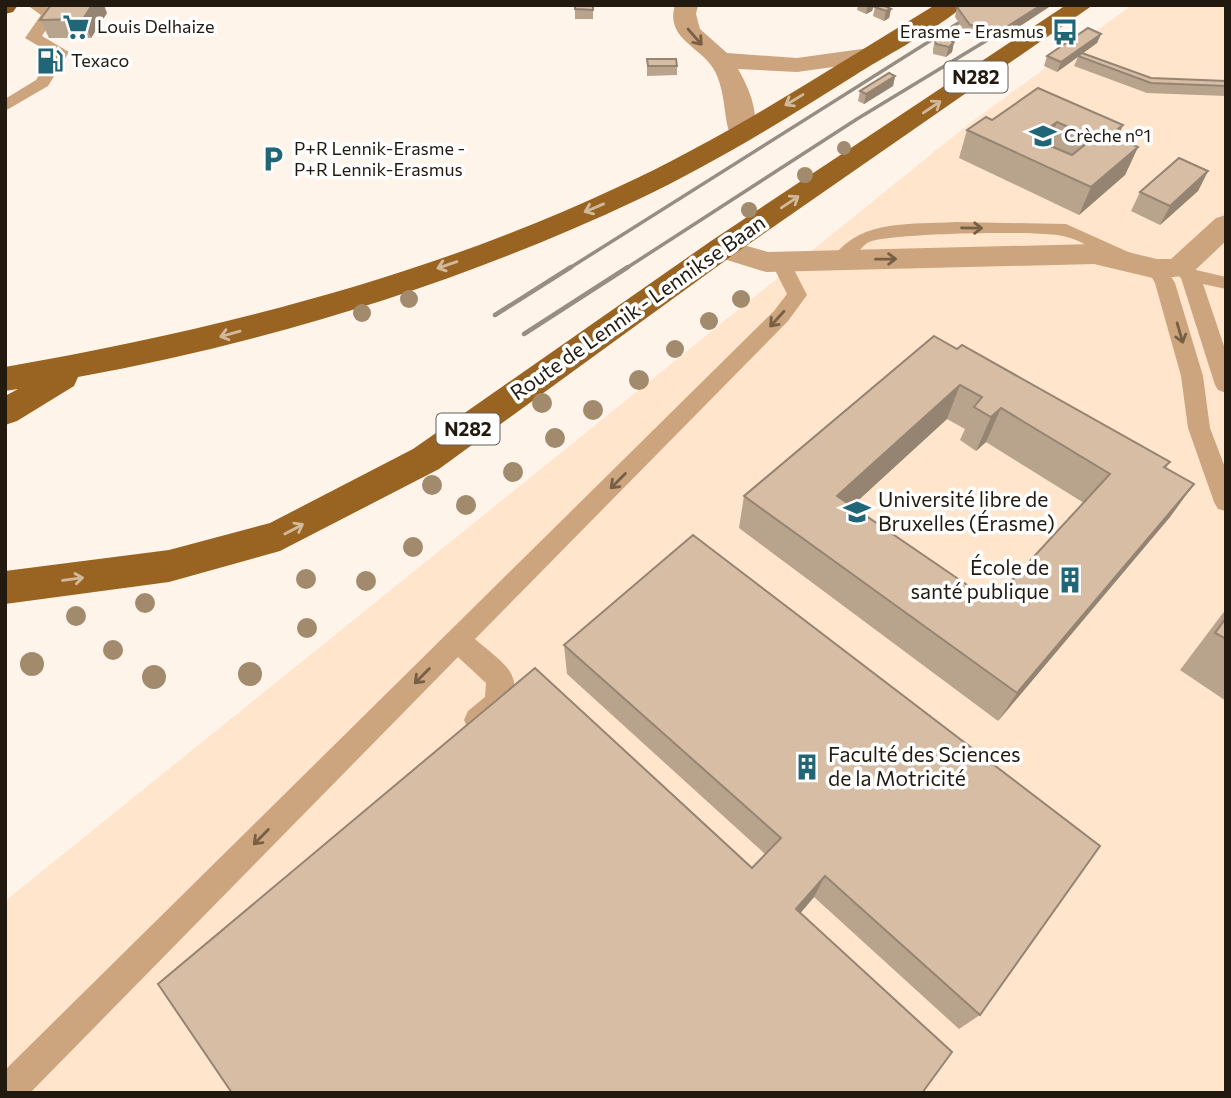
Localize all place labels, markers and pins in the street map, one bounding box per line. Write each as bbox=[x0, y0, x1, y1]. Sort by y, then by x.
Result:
supermarket icon: Louis Delhaize bbox=[61, 12, 91, 42]
place label: Louis Delhaize bbox=[97, 15, 214, 37]
bus stop icon: Erasme - Erasmus bbox=[1050, 17, 1080, 47]
place label: Erasme - Erasmus bbox=[900, 20, 1044, 42]
fuel station icon: Texaco bbox=[35, 46, 65, 76]
place label: Texaco bbox=[71, 49, 129, 71]
school or university icon: Crèche n°1 bbox=[1028, 121, 1058, 151]
place label: Crèche n°1 bbox=[1064, 124, 1151, 146]
place label: P+R Lennik-Erasme - P+R Lennik-Erasmus bbox=[294, 137, 465, 180]
parking icon: P+R Lennik-Erasme - P+R Lennik-Erasmus bbox=[258, 144, 288, 174]
place label: Université libre de Bruxelles (Érasme) bbox=[878, 486, 1055, 535]
school or university icon: Université libre de Bruxelles (Érasme) bbox=[842, 497, 872, 527]
place label: École de santé publique bbox=[910, 554, 1049, 603]
building icon: École de santé publique bbox=[1055, 565, 1085, 595]
place label: Faculté des Sciences de la Motricité bbox=[828, 741, 1021, 790]
building icon: Faculté des Sciences de la Motricité bbox=[792, 752, 822, 782]

